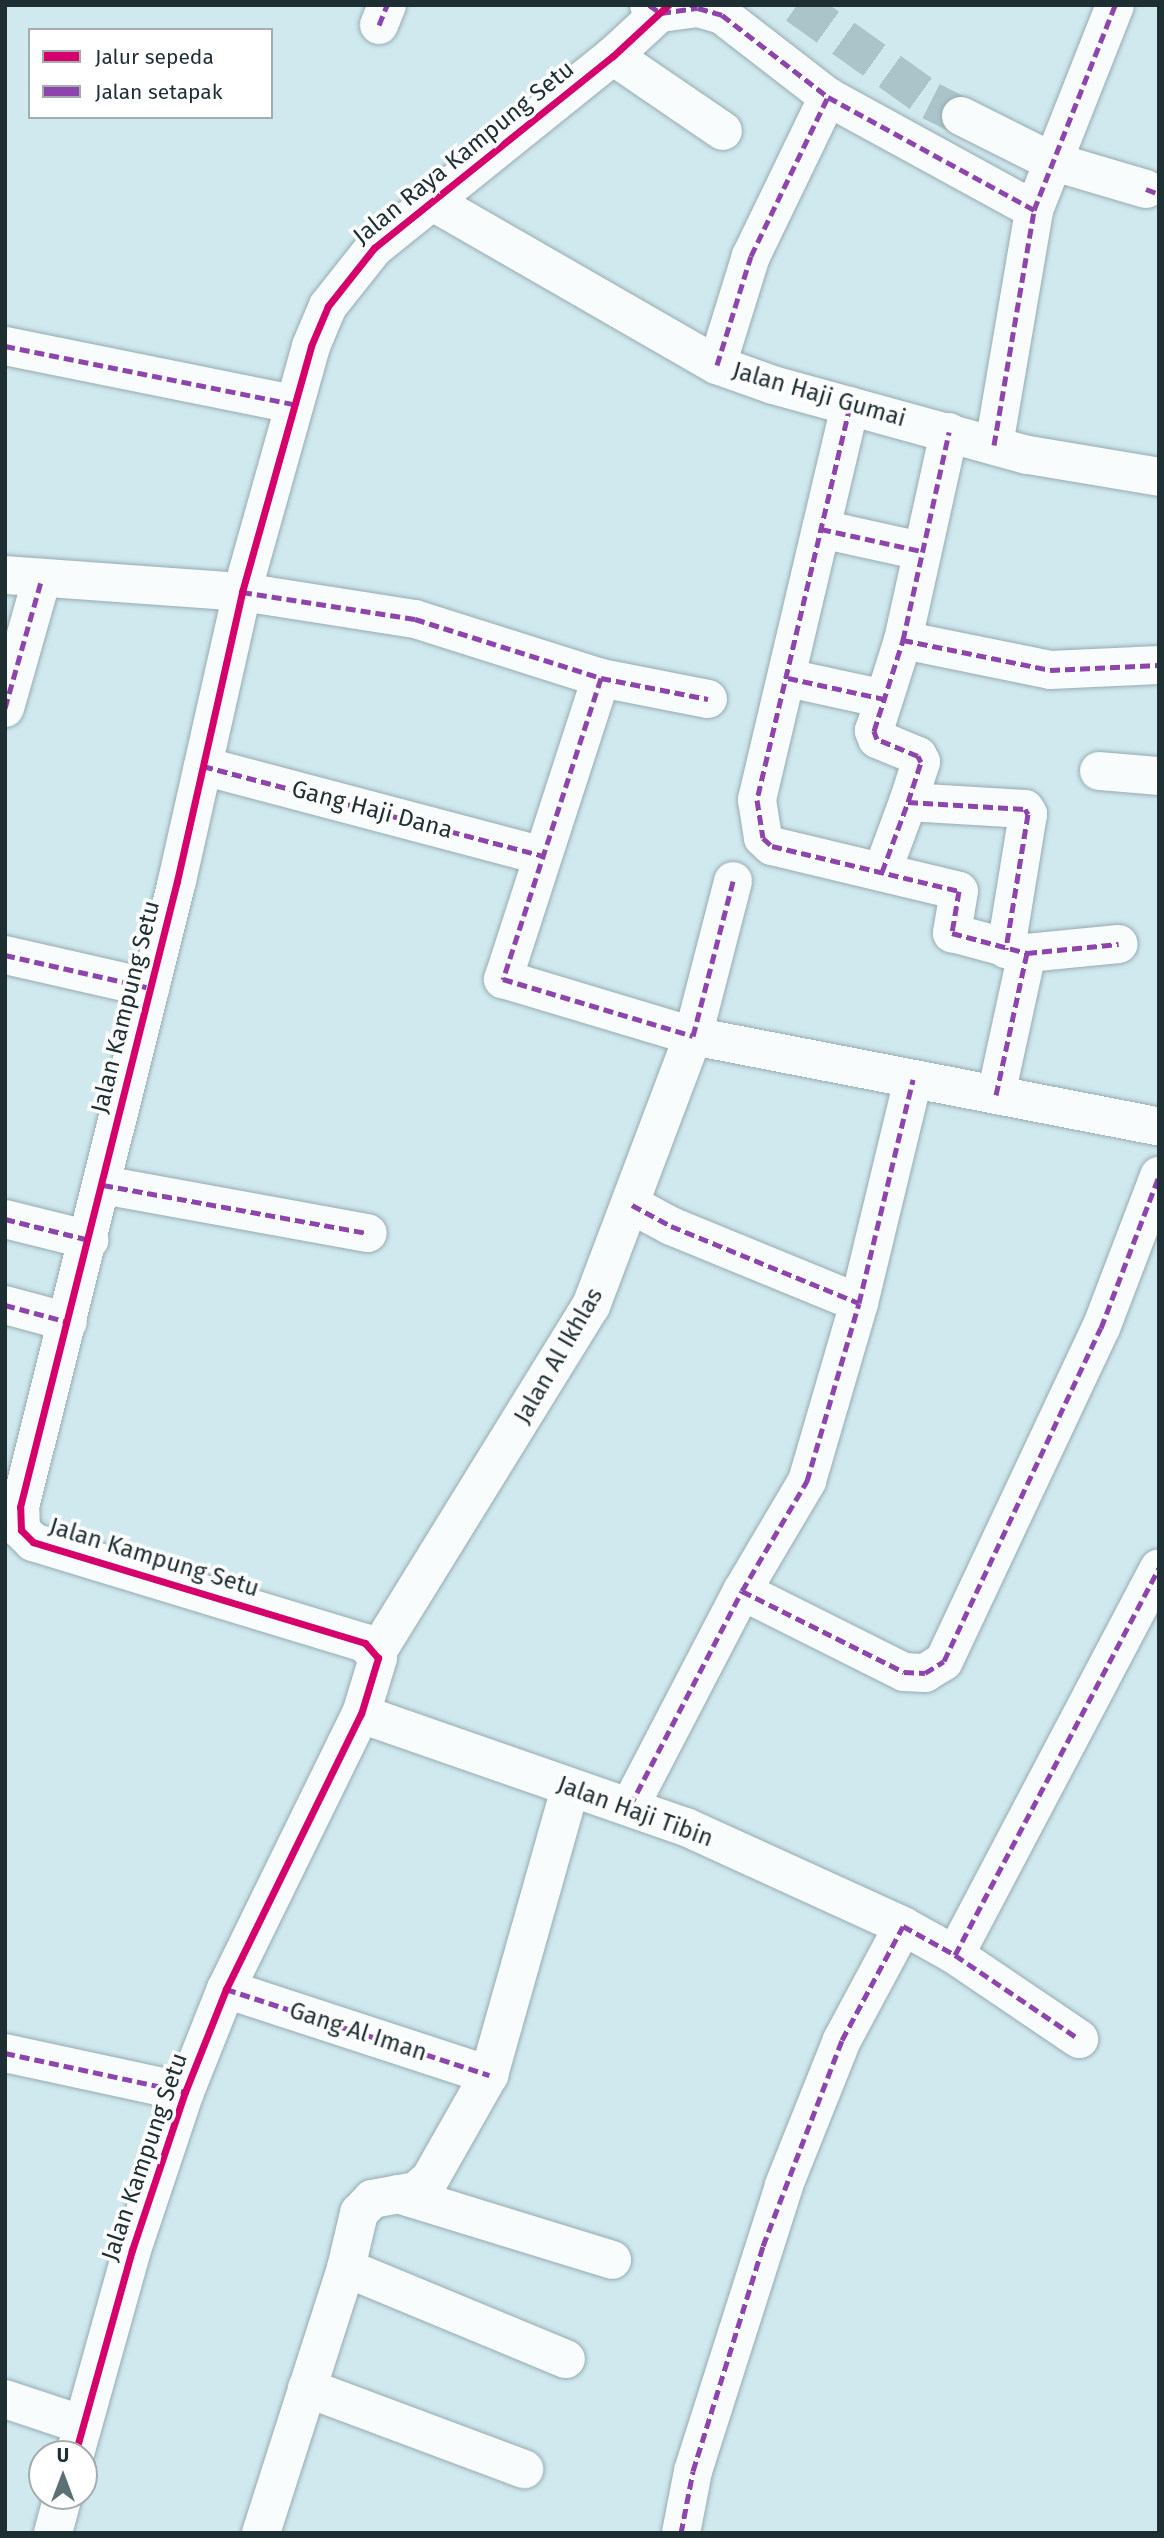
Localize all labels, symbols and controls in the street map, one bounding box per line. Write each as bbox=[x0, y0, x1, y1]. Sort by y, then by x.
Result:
legend bbox=[28, 28, 273, 119]
text: Jalur sepeda bbox=[95, 44, 214, 70]
street label: Jalan Raya Kampung Setu bbox=[348, 55, 580, 251]
text: Jalan setapak bbox=[95, 79, 223, 105]
street label: Jalan Haji Gumai bbox=[729, 356, 909, 434]
street label: Gang Haji Dana bbox=[288, 775, 456, 845]
street label: Jalan Kampung Setu bbox=[86, 898, 166, 1116]
street label: Jalan Al Ikhlas bbox=[509, 1283, 609, 1429]
street label: Jalan Kampung Setu bbox=[46, 1512, 262, 1604]
street label: Jalan Haji Tibin bbox=[553, 1770, 717, 1854]
street label: Gang Al Iman bbox=[286, 1996, 430, 2068]
street label: Jalan Kampung Setu bbox=[96, 2049, 194, 2265]
north arrow bbox=[28, 2440, 98, 2510]
text: U bbox=[57, 2444, 69, 2467]

